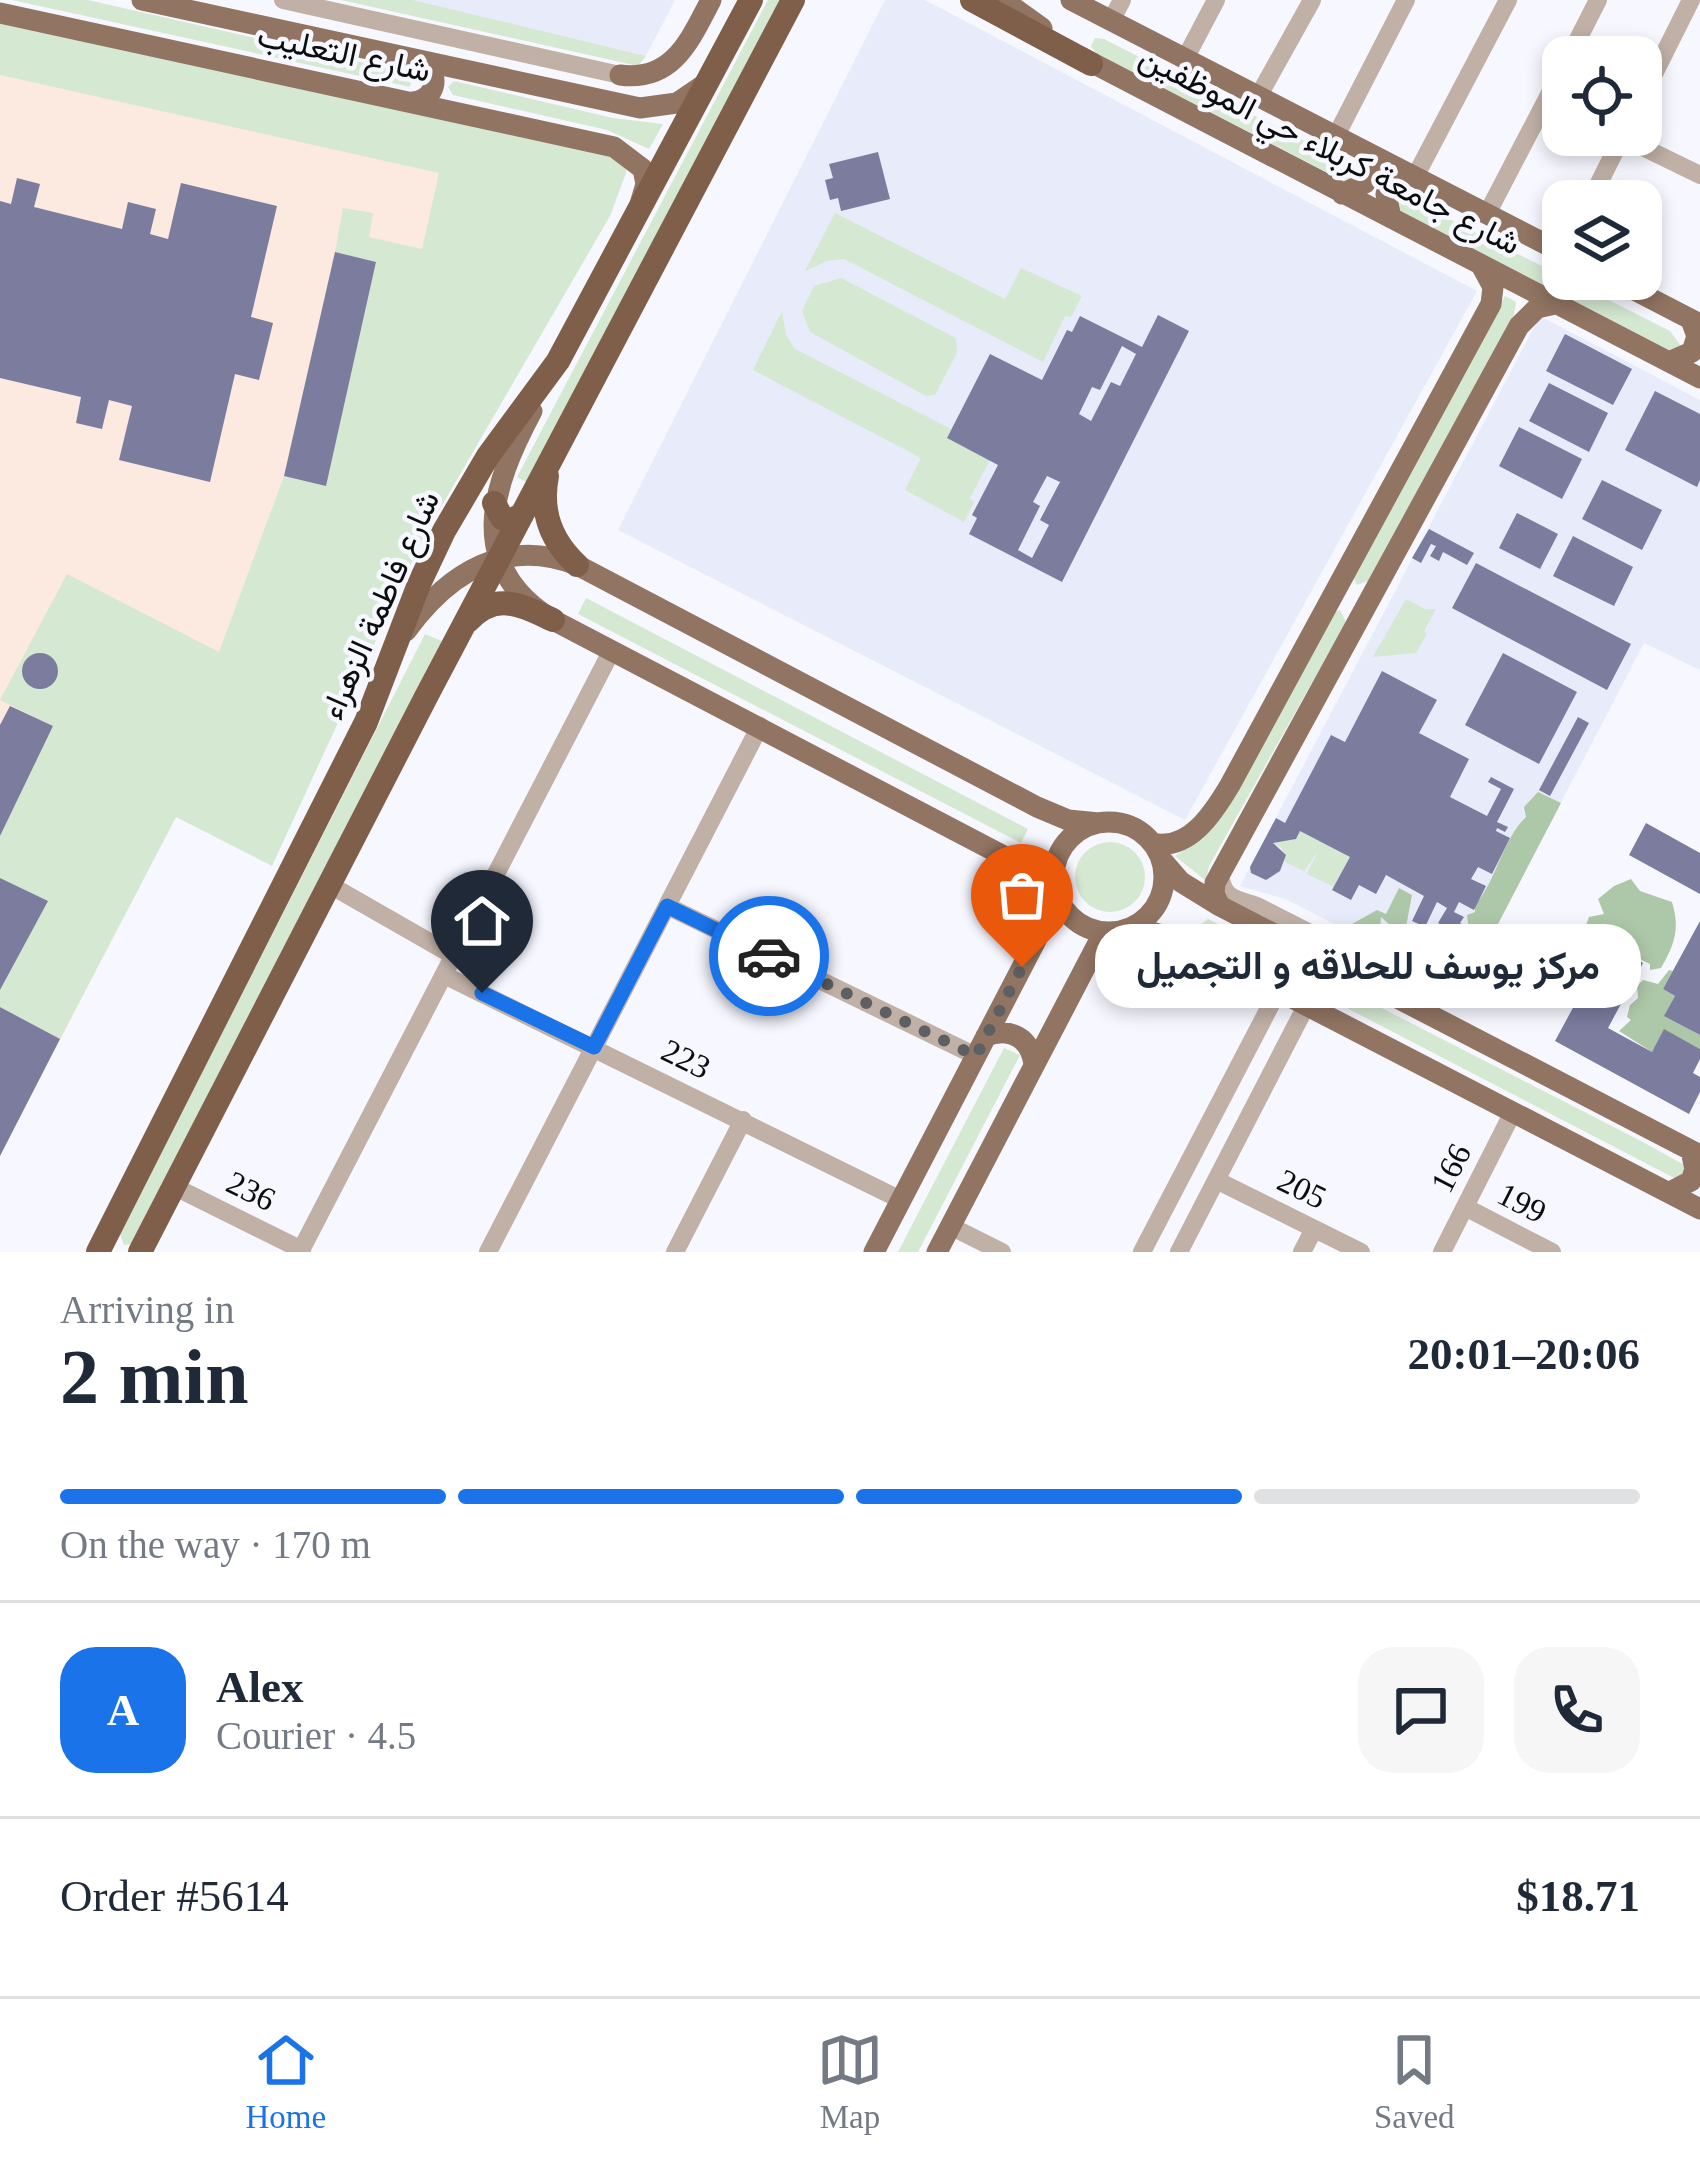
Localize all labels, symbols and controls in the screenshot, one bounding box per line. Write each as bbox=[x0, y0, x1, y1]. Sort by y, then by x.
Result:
street label: شارع التعليب bbox=[254, 17, 434, 93]
map controls bbox=[1542, 36, 1662, 300]
button: locate bbox=[1542, 36, 1662, 156]
street label: شارع جامعة كربلاء حي الموظفين bbox=[1130, 38, 1526, 269]
button: layers bbox=[1542, 180, 1662, 300]
street label: شارع فاطمة الزهراء bbox=[314, 485, 450, 726]
pin bbox=[971, 844, 1073, 967]
icon: bag bbox=[989, 862, 1055, 928]
pin bbox=[431, 870, 533, 993]
icon: home bbox=[449, 888, 515, 954]
courier bbox=[709, 896, 829, 1016]
icon: car bbox=[736, 923, 802, 989]
callout: مركز يوسف للحلاقه و التجميل bbox=[1094, 925, 1640, 1009]
text: مركز يوسف للحلاقه و التجميل bbox=[1136, 944, 1600, 987]
street label: 223 bbox=[656, 1032, 716, 1086]
street label: 166 bbox=[1424, 1138, 1478, 1198]
street label: 205 bbox=[1272, 1162, 1332, 1216]
street label: 236 bbox=[221, 1164, 281, 1218]
street label: 199 bbox=[1492, 1176, 1552, 1230]
text: Arriving in bbox=[60, 1288, 234, 1331]
text: 20:01–20:06 bbox=[1408, 1329, 1640, 1379]
text: 2 min bbox=[60, 1333, 249, 1420]
text: On the way · 170 m bbox=[60, 1523, 371, 1566]
button: chat bbox=[1358, 1647, 1484, 1773]
button: phone bbox=[1514, 1647, 1640, 1773]
text: Alex bbox=[216, 1662, 303, 1712]
text: A bbox=[107, 1685, 139, 1735]
text: Courier · 4.5 bbox=[216, 1714, 416, 1757]
text: Order #5614 bbox=[60, 1871, 289, 1921]
text: $18.71 bbox=[1516, 1871, 1640, 1921]
tab: Home bbox=[245, 2027, 326, 2136]
tab: Map bbox=[817, 2027, 883, 2136]
tab: Saved bbox=[1374, 2027, 1455, 2136]

